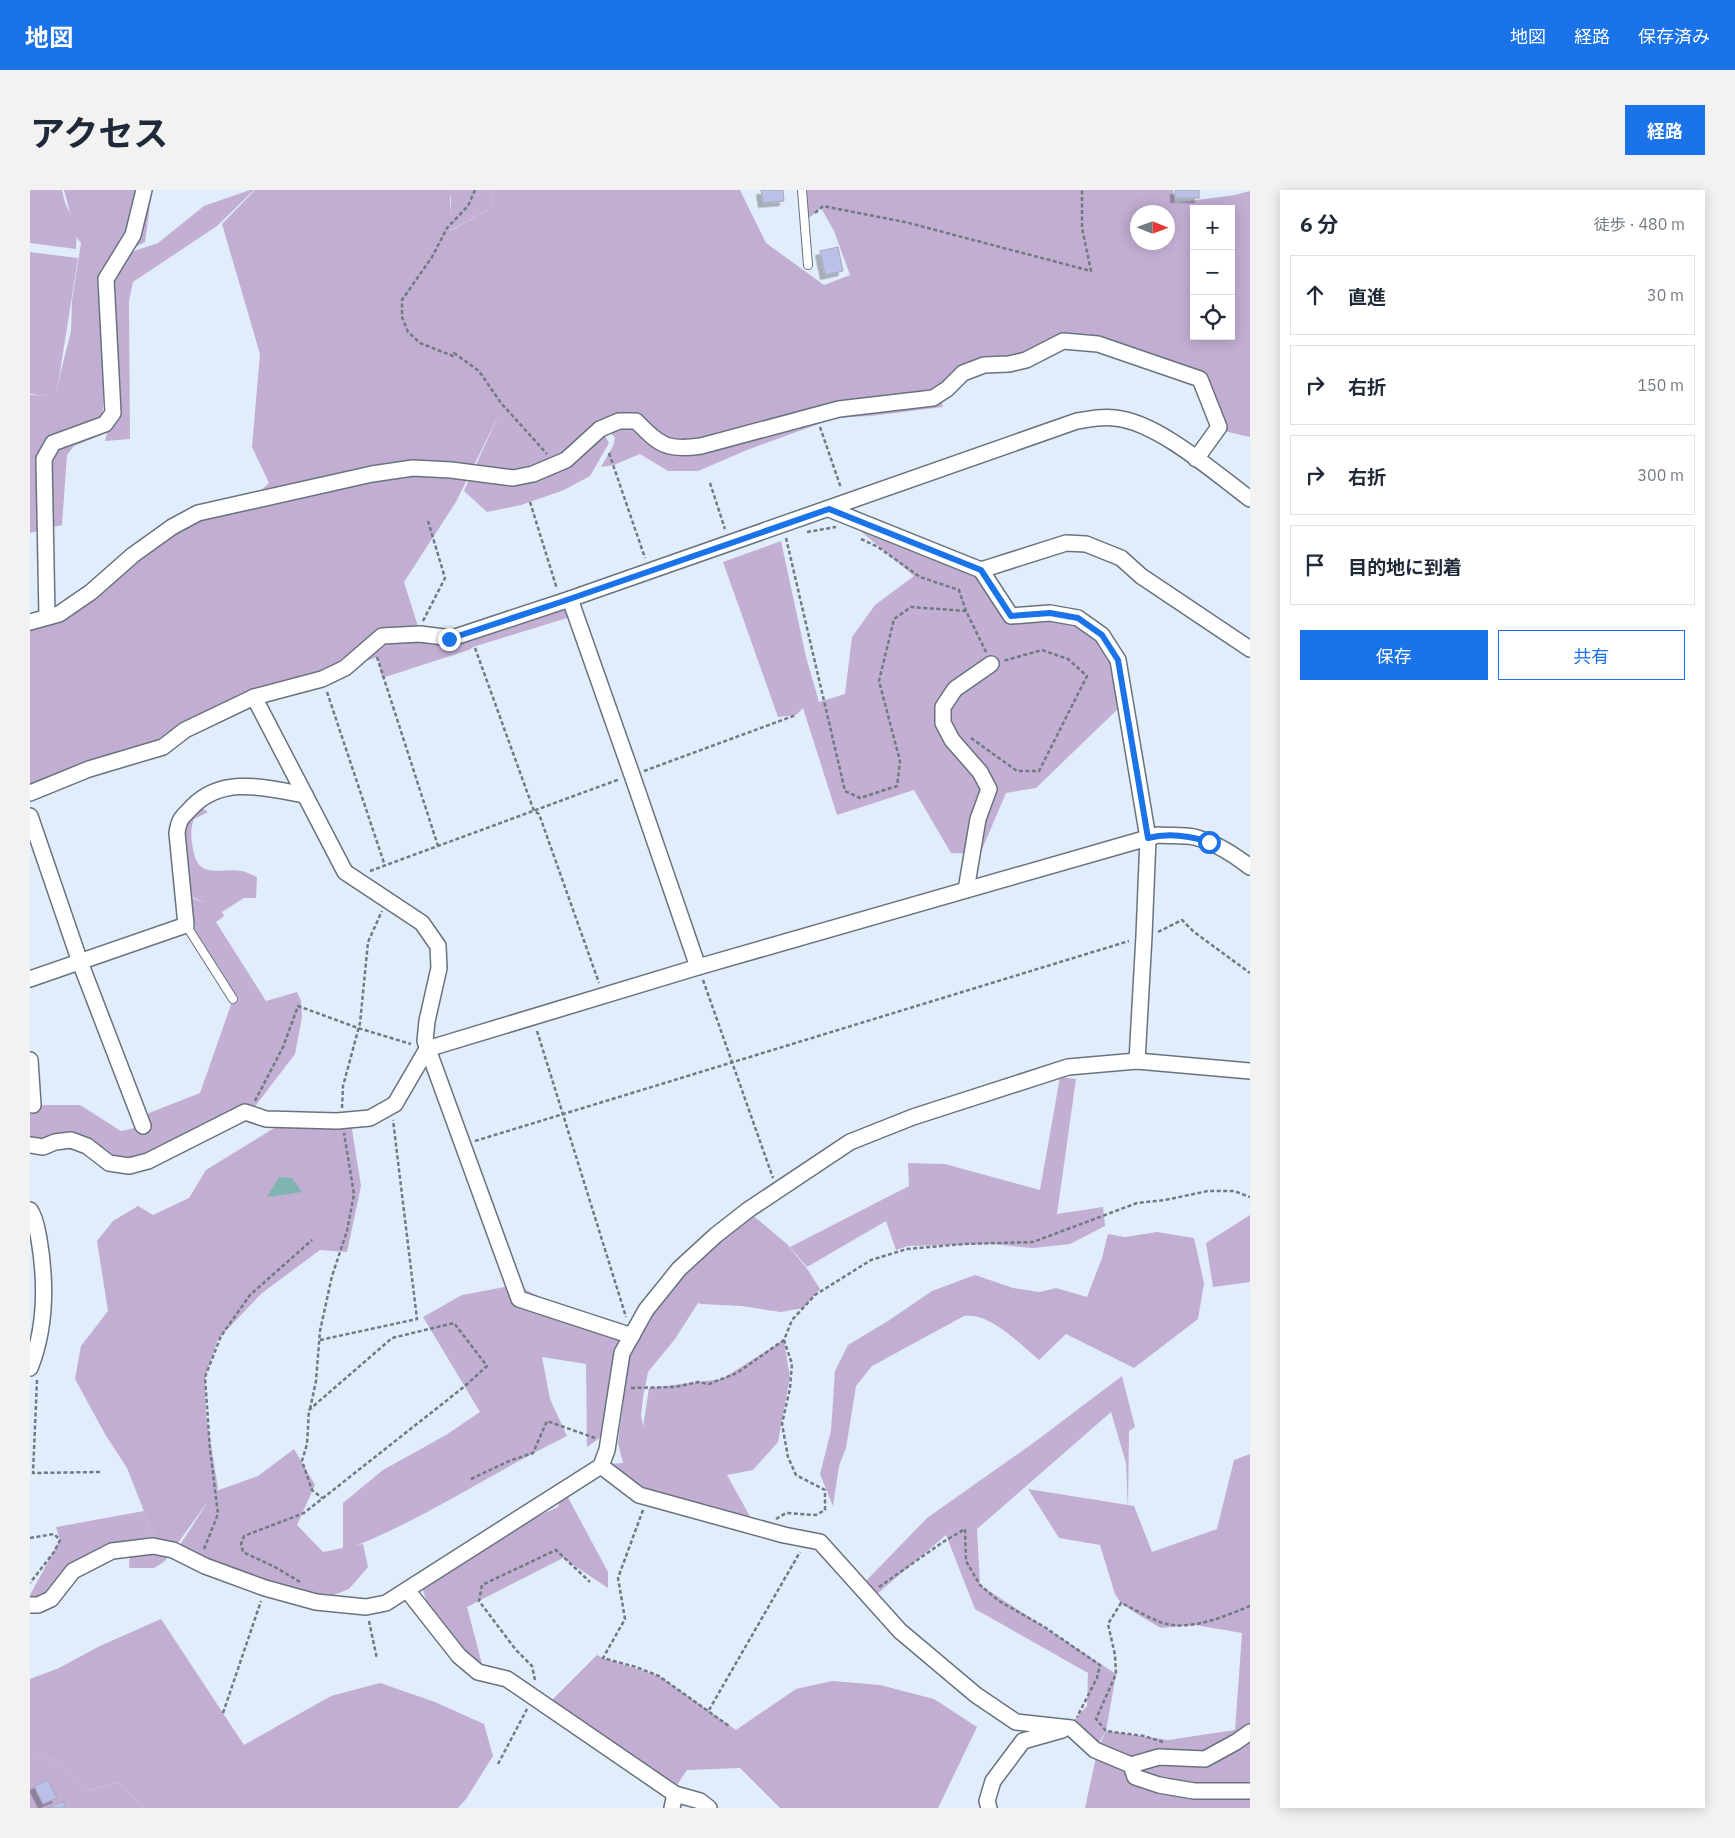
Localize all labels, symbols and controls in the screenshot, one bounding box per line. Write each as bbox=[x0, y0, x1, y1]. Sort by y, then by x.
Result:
text: 地図 bbox=[25, 21, 73, 53]
text: 地図 bbox=[1510, 25, 1546, 48]
text: 経路 bbox=[1574, 25, 1610, 48]
text: 保存済み bbox=[1638, 25, 1710, 48]
button: 経路 bbox=[1625, 105, 1705, 155]
text: アクセス bbox=[30, 110, 168, 156]
north arrow bbox=[1130, 205, 1175, 250]
map controls bbox=[1190, 205, 1235, 340]
button: + bbox=[1190, 205, 1235, 250]
text: 6 分 bbox=[1300, 210, 1339, 238]
text: 徒歩 · 480 m bbox=[1594, 214, 1685, 234]
button: − bbox=[1190, 250, 1235, 295]
icon: ahead bbox=[1301, 281, 1329, 309]
text: 直進 bbox=[1348, 285, 1386, 309]
text: 30 m bbox=[1647, 285, 1684, 305]
button: locate bbox=[1190, 295, 1235, 340]
icon: right bbox=[1301, 371, 1329, 399]
text: 右折 bbox=[1348, 375, 1386, 399]
text: 150 m bbox=[1637, 375, 1684, 395]
icon: right bbox=[1301, 461, 1329, 489]
text: 右折 bbox=[1348, 465, 1386, 489]
text: 300 m bbox=[1637, 465, 1684, 485]
icon: arrive bbox=[1301, 551, 1329, 579]
text: 目的地に到着 bbox=[1348, 555, 1462, 579]
route end bbox=[438, 628, 461, 651]
button: 保存 bbox=[1300, 630, 1488, 680]
button: 共有 bbox=[1498, 630, 1685, 680]
route start bbox=[1198, 831, 1221, 854]

